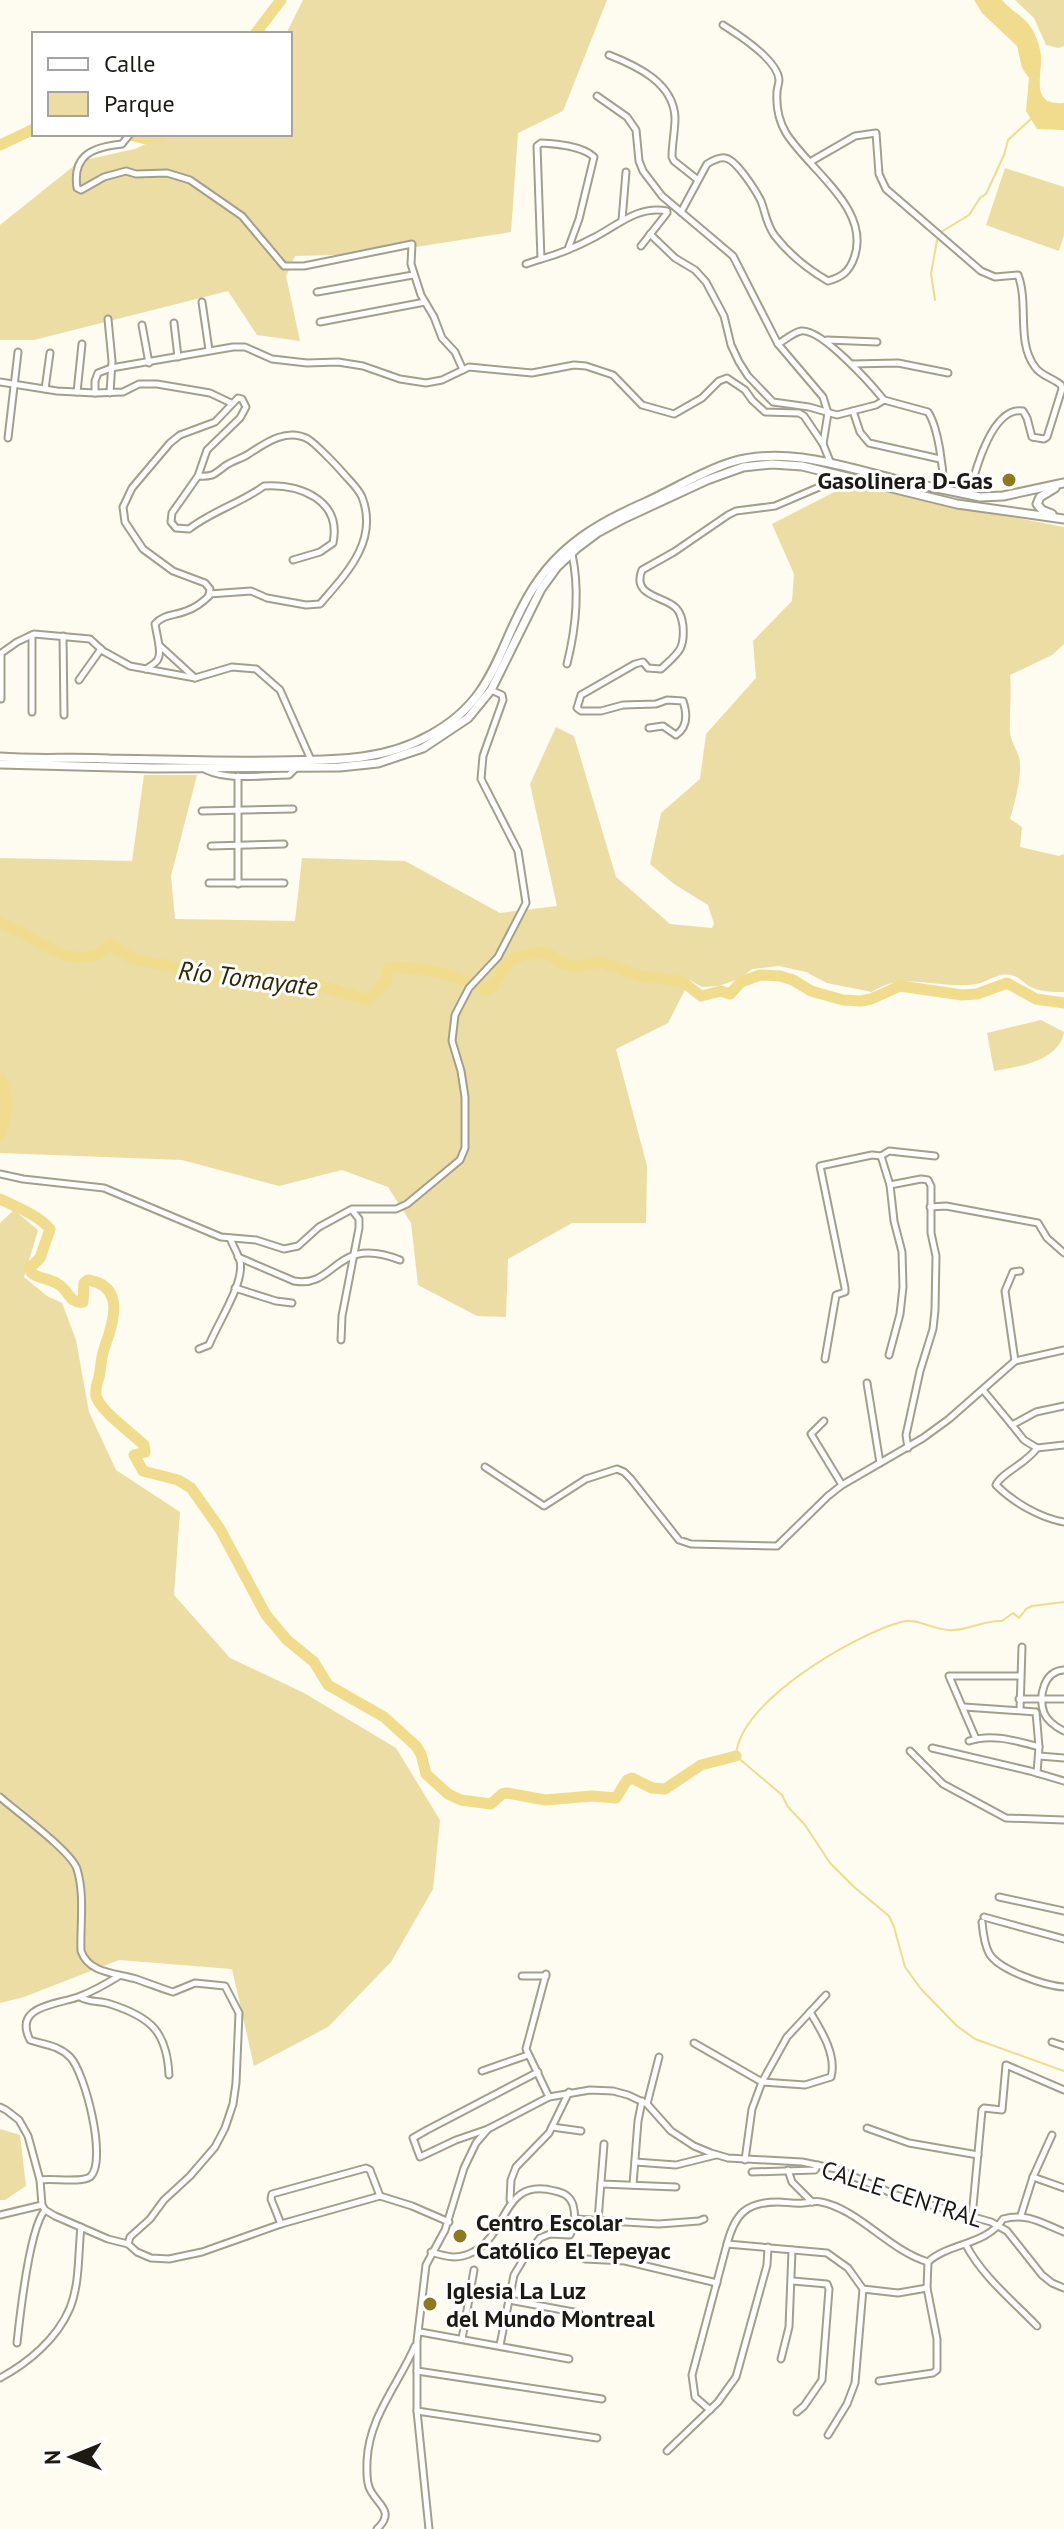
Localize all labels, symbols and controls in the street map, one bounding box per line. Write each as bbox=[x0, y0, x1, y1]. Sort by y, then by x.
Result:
legend bbox=[32, 32, 292, 136]
text: Calle bbox=[104, 48, 155, 79]
text: Parque bbox=[104, 88, 175, 119]
place label: Gasolinera D-Gas bbox=[817, 465, 993, 496]
marker: Gasolinera D-Gas bbox=[1000, 471, 1018, 489]
water label: Río Tomayate bbox=[176, 953, 320, 1003]
street label: CALLE CENTRAL bbox=[818, 2153, 986, 2235]
place label: Centro Escolar Católico El Tepeyac bbox=[476, 2207, 671, 2266]
marker: Centro Escolar Católico El Tepeyac bbox=[451, 2227, 469, 2245]
place label: Iglesia La Luz del Mundo Montreal bbox=[446, 2275, 655, 2334]
marker: Iglesia La Luz del Mundo Montreal bbox=[421, 2295, 439, 2313]
north arrow bbox=[32, 2417, 112, 2497]
text: N bbox=[38, 2450, 66, 2465]

